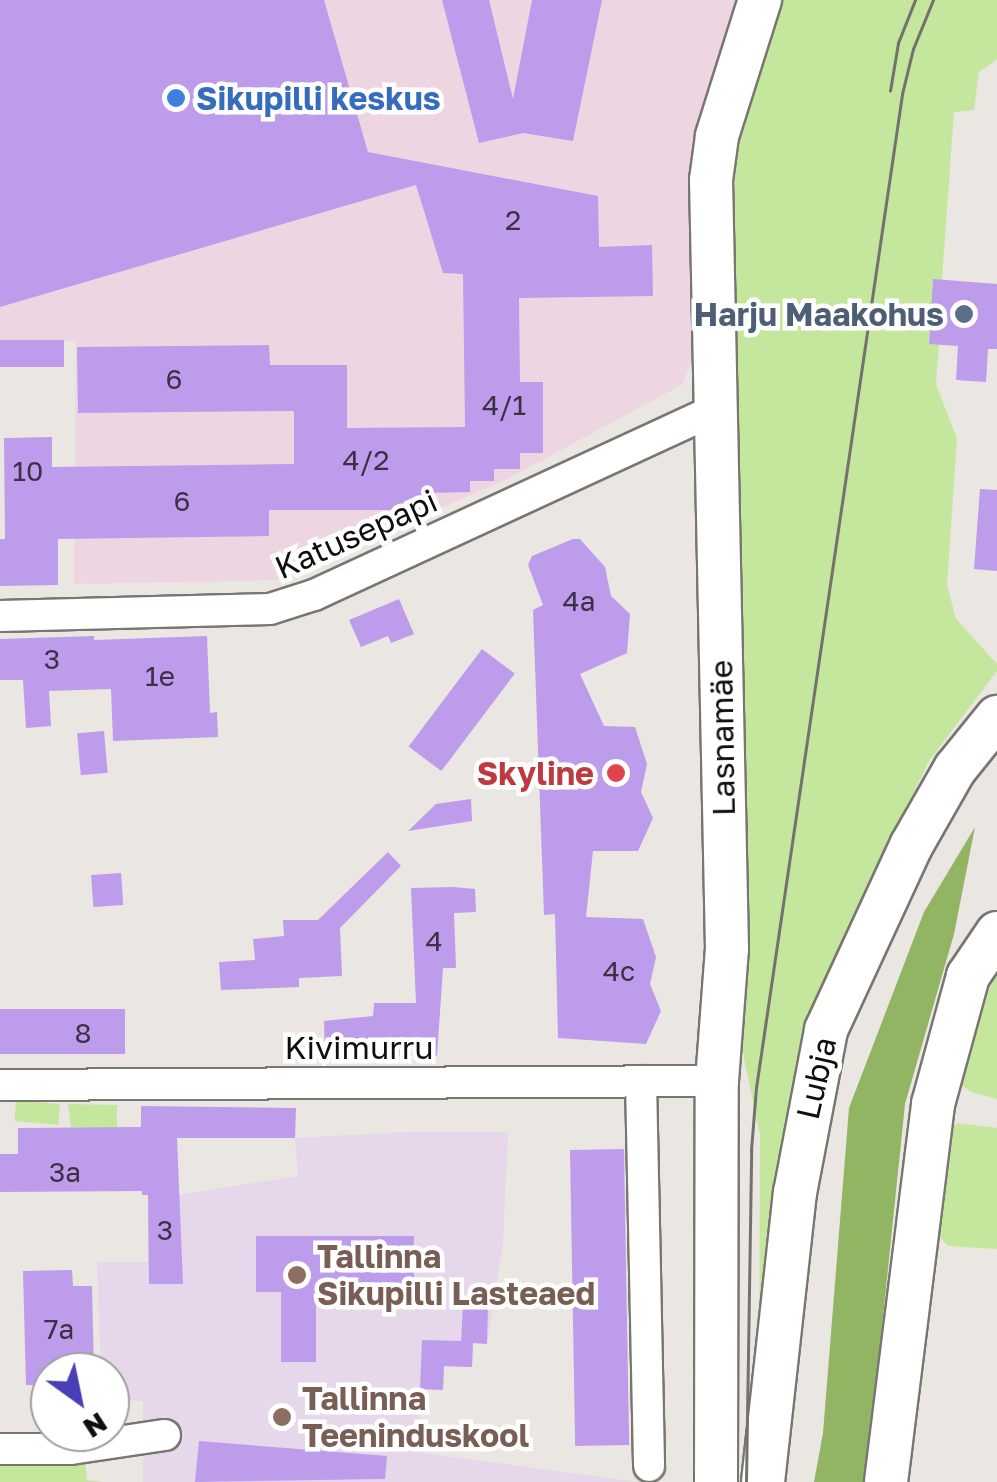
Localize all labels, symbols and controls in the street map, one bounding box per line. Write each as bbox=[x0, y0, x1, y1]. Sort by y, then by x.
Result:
place label: Sikupilli keskus bbox=[196, 79, 441, 117]
marker: Sikupilli keskus bbox=[165, 87, 187, 109]
house number: 2 bbox=[505, 203, 521, 237]
place label: Harju Maakohus bbox=[694, 295, 944, 333]
marker: Harju Maakohus bbox=[953, 303, 975, 325]
house number: 6 bbox=[166, 362, 182, 396]
house number: 4/1 bbox=[482, 388, 526, 422]
house number: 4/2 bbox=[343, 443, 389, 477]
house number: 10 bbox=[13, 454, 43, 488]
street label: Katusepapi bbox=[269, 481, 443, 587]
house number: 6 bbox=[174, 484, 190, 518]
house number: 4a bbox=[563, 584, 595, 618]
house number: 3 bbox=[44, 642, 60, 676]
house number: 1e bbox=[145, 659, 175, 693]
street label: Lasnamäe bbox=[701, 660, 743, 816]
place label: Skyline bbox=[477, 754, 594, 792]
marker: Skyline bbox=[603, 760, 629, 786]
house number: 4 bbox=[425, 924, 443, 958]
house number: 4c bbox=[603, 954, 635, 988]
house number: 8 bbox=[74, 1016, 92, 1050]
street label: Kivimurru bbox=[284, 1028, 434, 1066]
street label: Lubja bbox=[788, 1033, 844, 1123]
house number: 3a bbox=[49, 1155, 81, 1189]
house number: 3 bbox=[157, 1213, 173, 1247]
place label: Tallinna Sikupilli Lasteaed bbox=[317, 1238, 595, 1313]
marker: Tallinna Sikupilli Lasteaed bbox=[286, 1264, 308, 1286]
house number: 7a bbox=[44, 1312, 74, 1346]
north arrow bbox=[30, 1352, 130, 1452]
place label: Tallinna Teeninduskool bbox=[302, 1380, 529, 1455]
text: N bbox=[78, 1406, 113, 1446]
marker: Tallinna Teeninduskool bbox=[271, 1406, 293, 1428]

